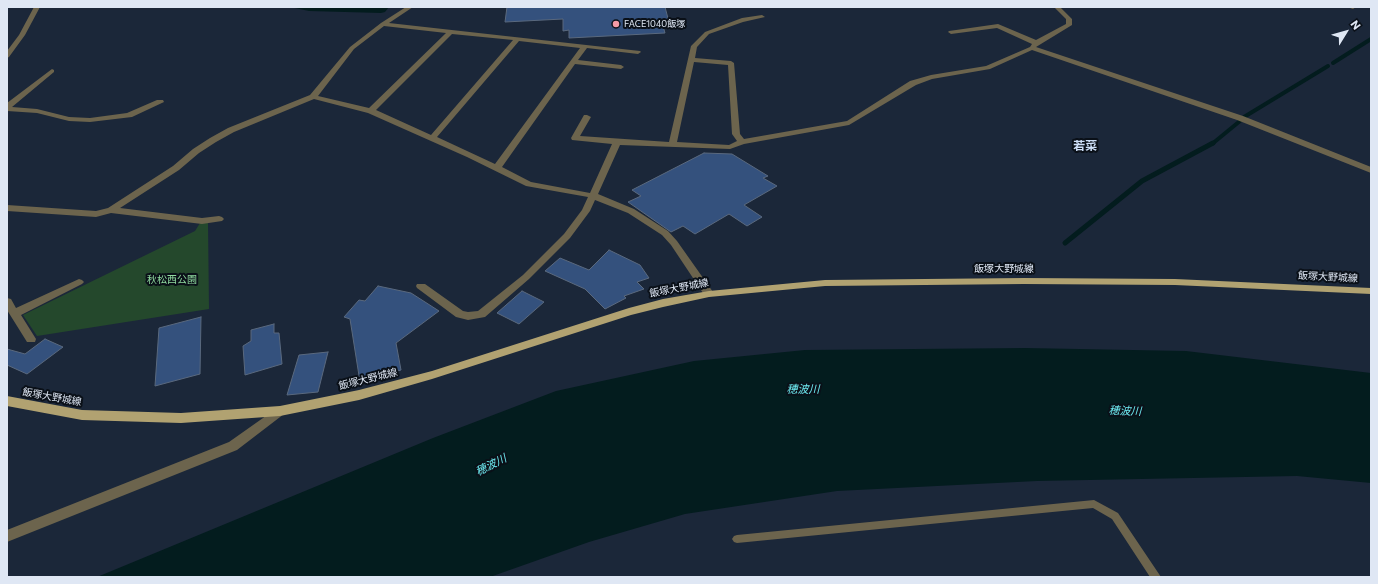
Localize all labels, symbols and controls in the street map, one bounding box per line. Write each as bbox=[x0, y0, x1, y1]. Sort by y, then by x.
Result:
north arrow bbox=[1326, 12, 1366, 52]
text: N bbox=[1348, 17, 1364, 32]
marker: FACE1040飯塚 bbox=[611, 19, 621, 29]
place label: FACE1040飯塚 bbox=[624, 19, 685, 29]
district label: 若菜 bbox=[1073, 139, 1097, 153]
street label: 飯塚大野城線 bbox=[974, 263, 1034, 275]
street label: 飯塚大野城線 bbox=[1298, 269, 1358, 285]
park label: 秋松西公園 bbox=[147, 274, 197, 286]
street label: 飯塚大野城線 bbox=[648, 276, 710, 300]
street label: 飯塚大野城線 bbox=[337, 366, 399, 392]
water label: 穂波川 bbox=[787, 382, 819, 396]
street label: 飯塚大野城線 bbox=[21, 386, 83, 408]
water label: 穂波川 bbox=[1108, 404, 1142, 418]
water label: 穂波川 bbox=[473, 452, 509, 478]

